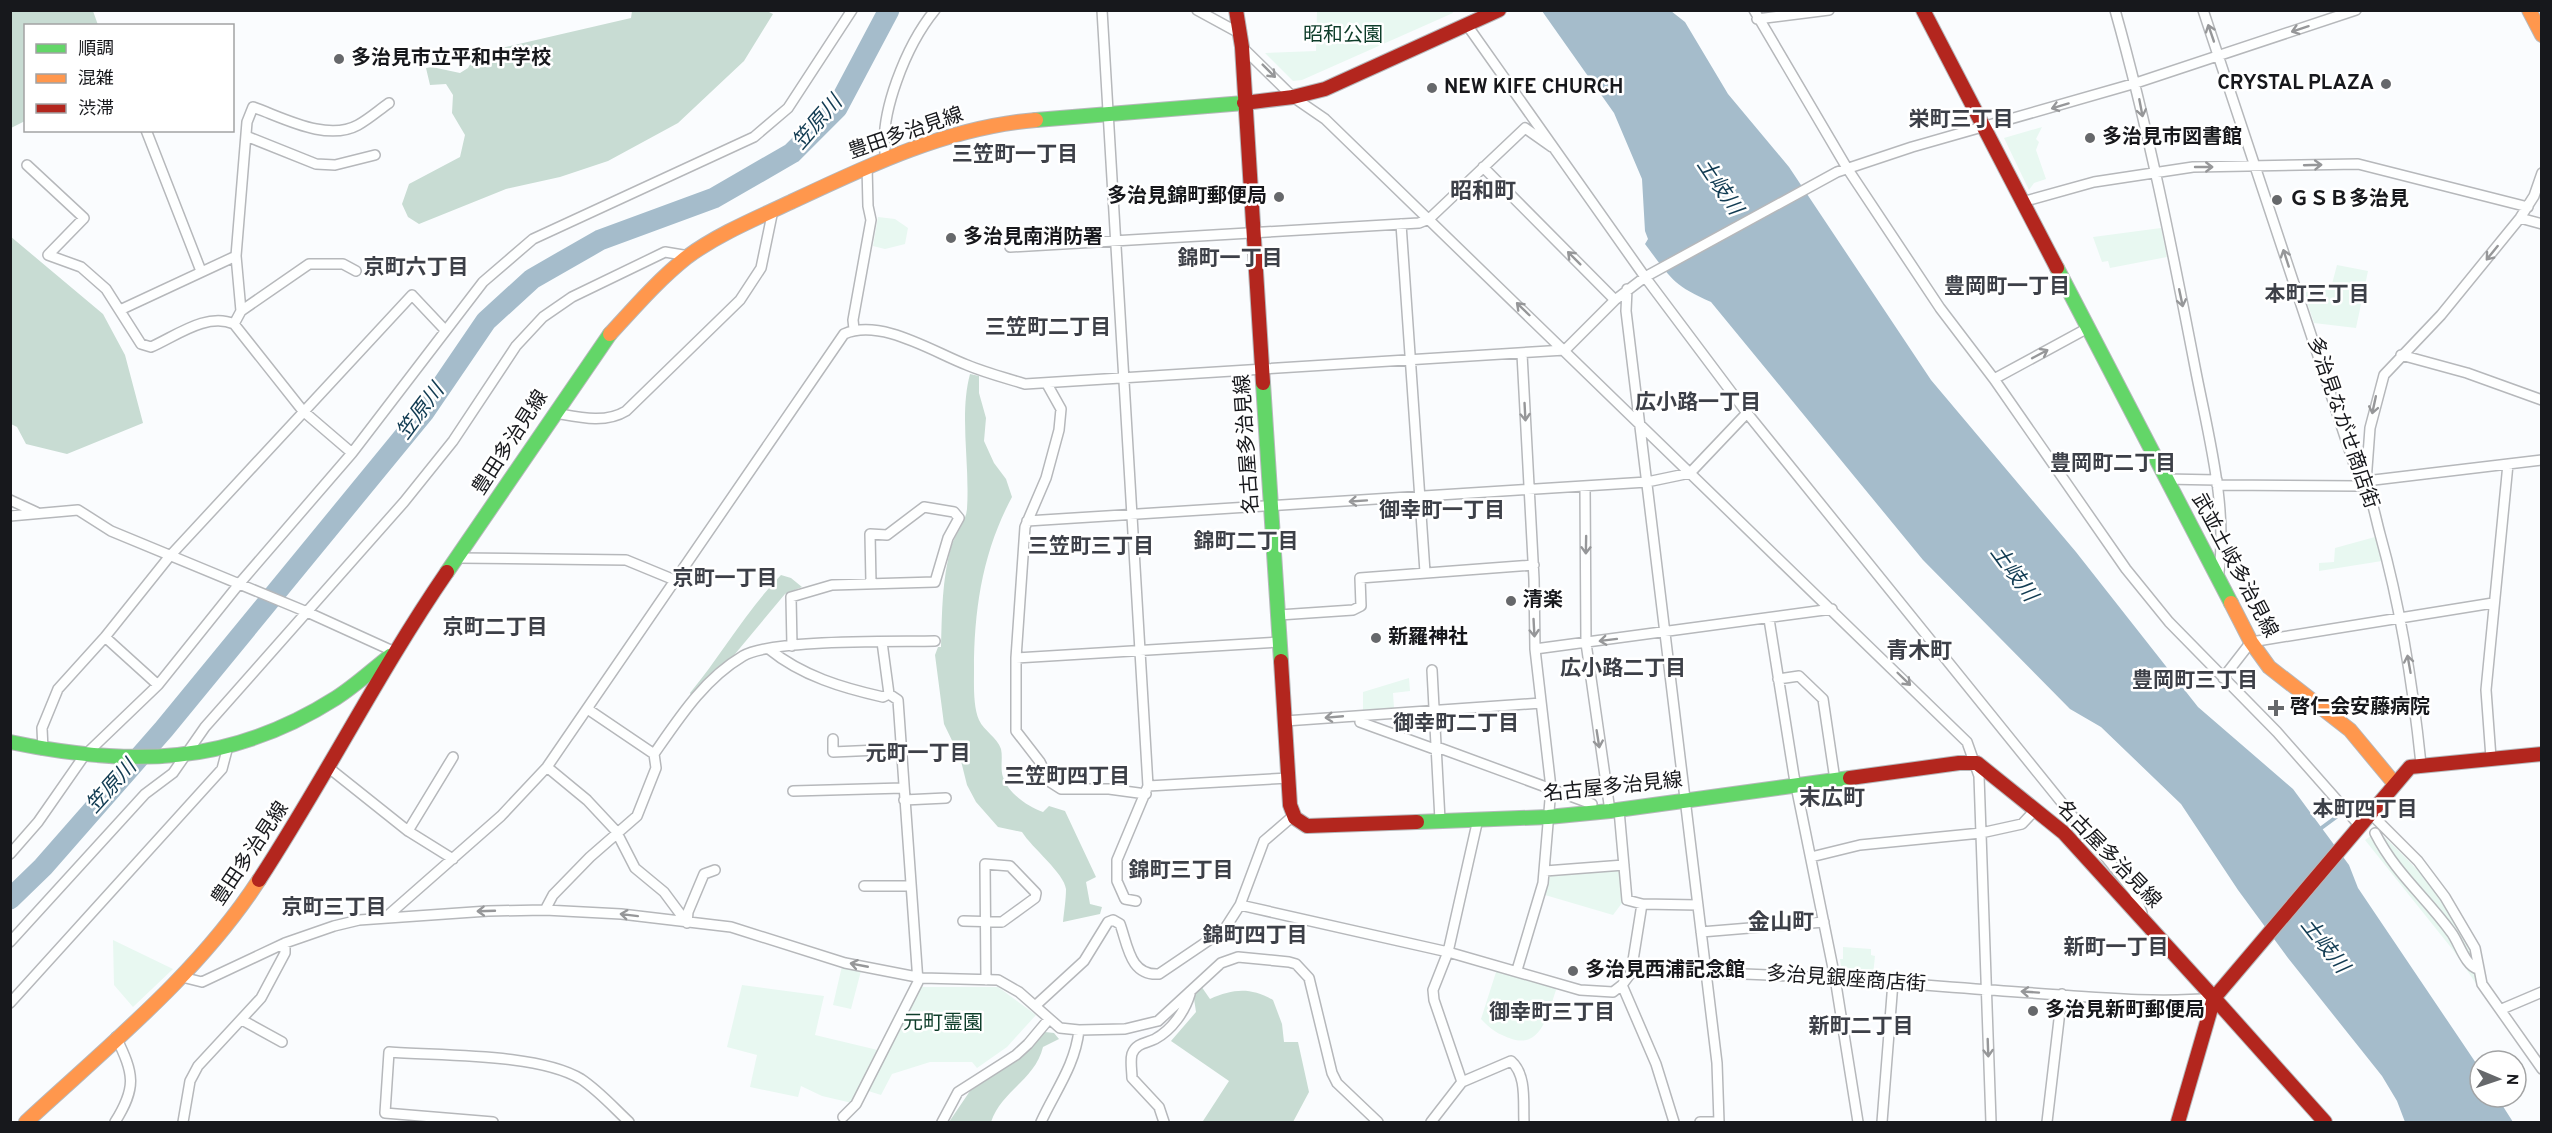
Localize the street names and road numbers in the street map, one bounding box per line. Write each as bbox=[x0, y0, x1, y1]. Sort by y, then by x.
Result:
street label: 豊田多治見線 bbox=[845, 102, 967, 166]
street label: 多治見ながせ商店街 bbox=[2300, 334, 2384, 512]
street label: 名古屋多治見線 bbox=[1230, 373, 1266, 515]
street label: 豊田多治見線 bbox=[467, 386, 555, 500]
street label: 武並土岐多治見線 bbox=[2185, 489, 2283, 643]
street label: 名古屋多治見線 bbox=[1542, 768, 1684, 808]
street label: 名古屋多治見線 bbox=[2050, 796, 2166, 914]
street label: 豊田多治見線 bbox=[207, 797, 295, 911]
street label: 多治見銀座商店街 bbox=[1765, 961, 1927, 999]

